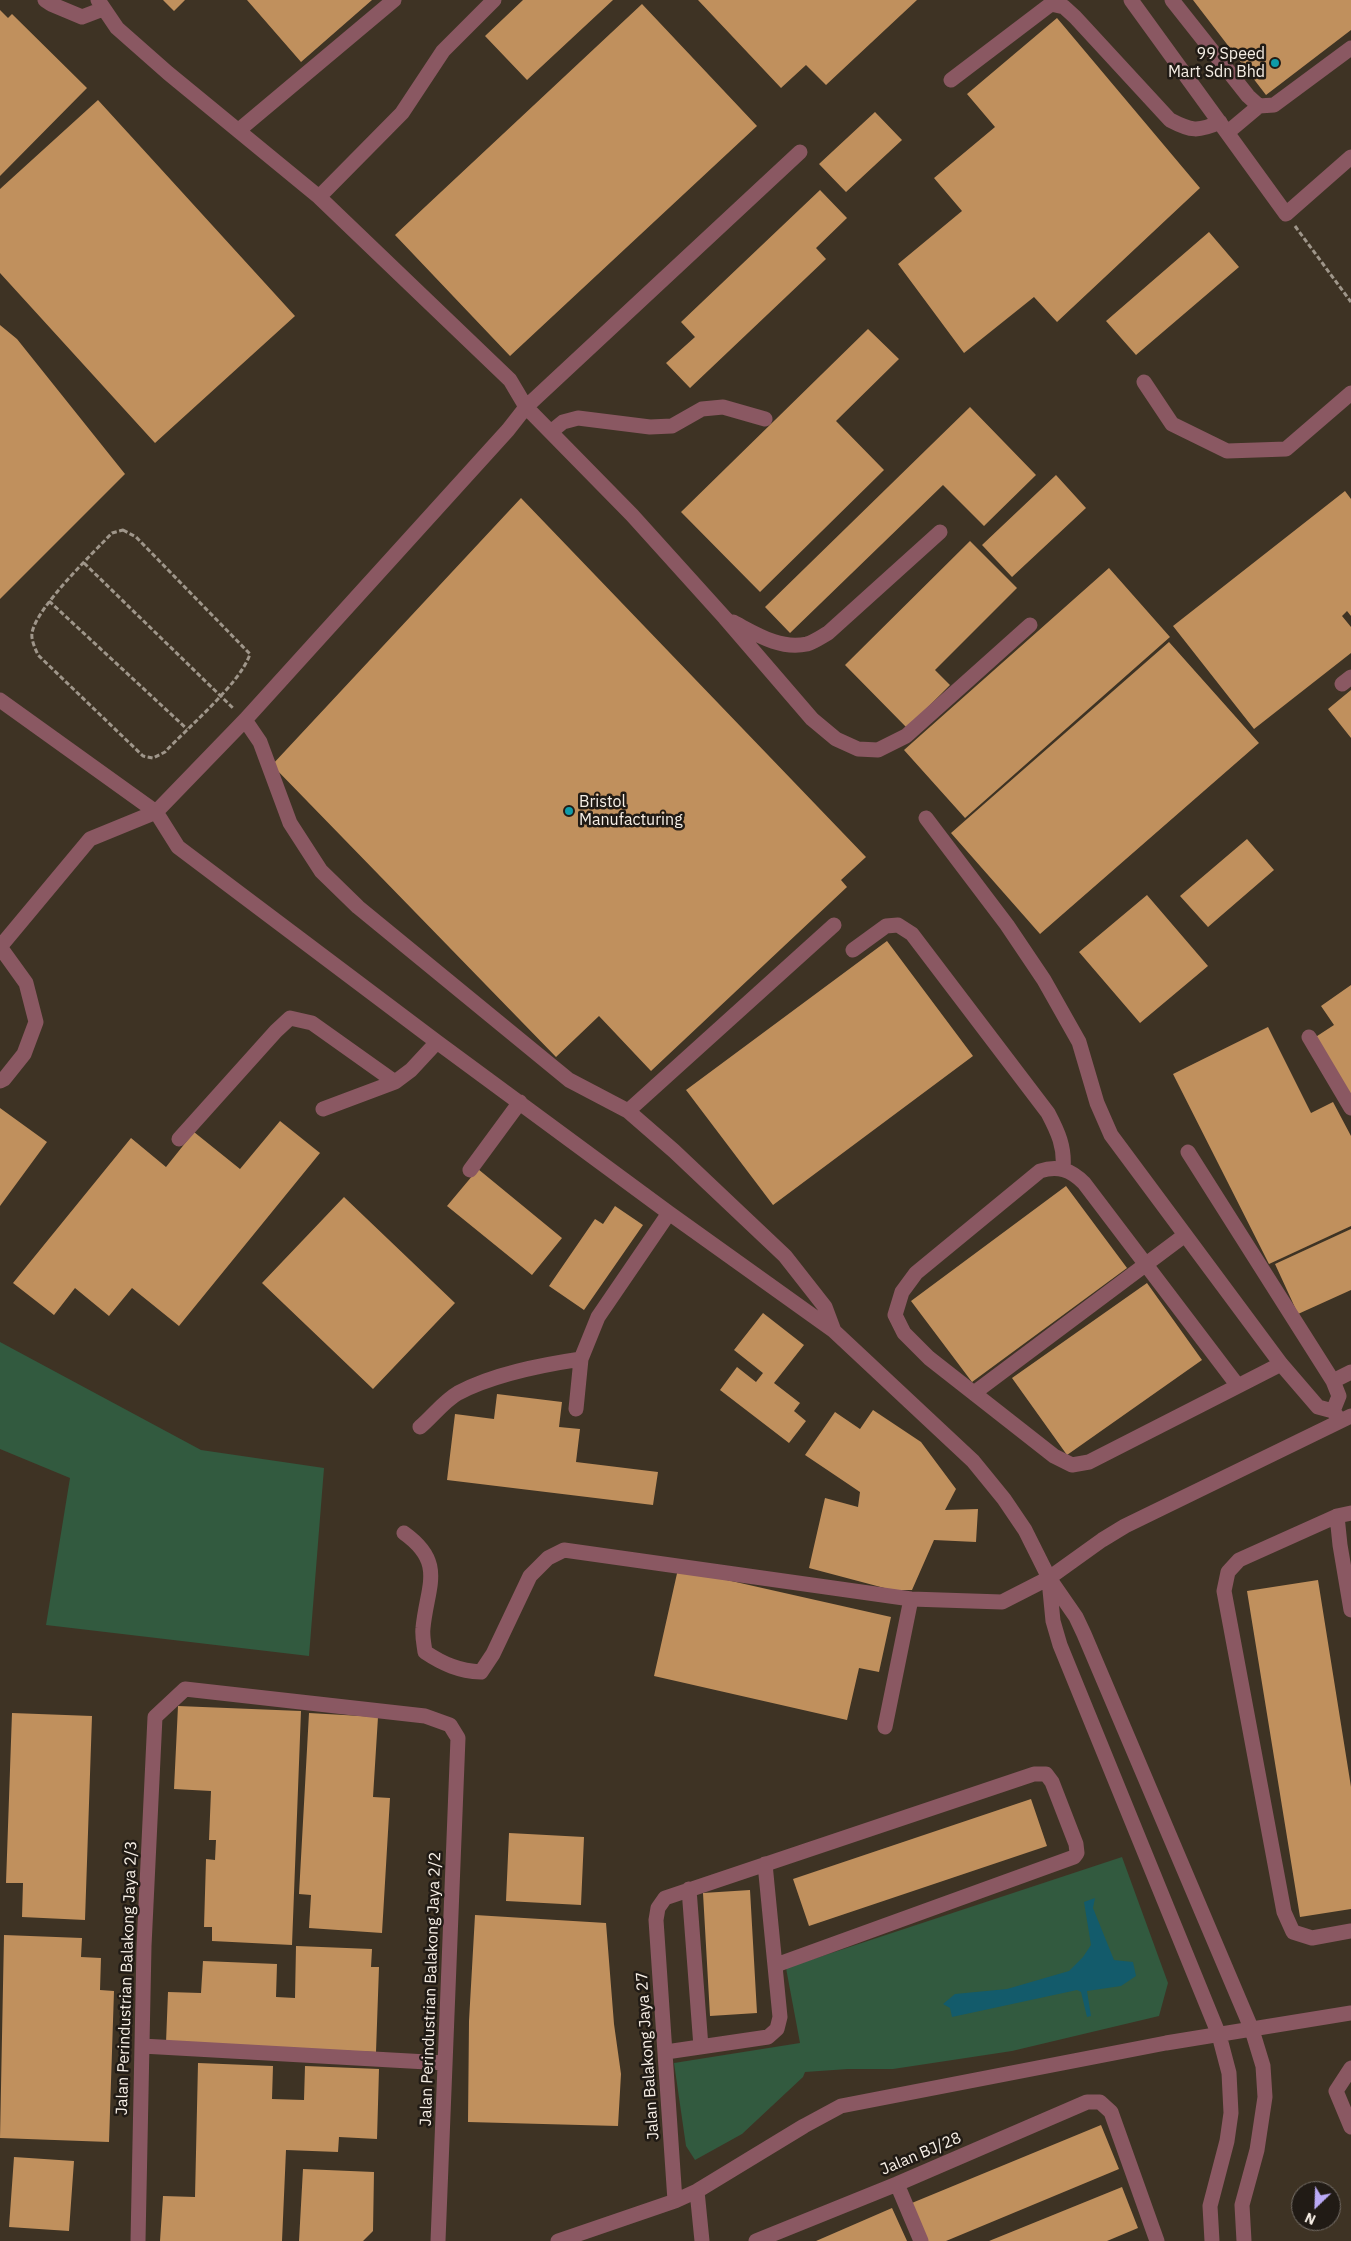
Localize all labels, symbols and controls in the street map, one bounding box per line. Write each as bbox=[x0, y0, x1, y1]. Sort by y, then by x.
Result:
place label: 99 Speed Mart Sdn Bhd bbox=[1168, 44, 1265, 82]
marker: 99 Speed Mart Sdn Bhd bbox=[1269, 57, 1281, 69]
place label: Bristol Manufacturing bbox=[579, 792, 683, 830]
marker: Bristol Manufacturing bbox=[563, 805, 575, 817]
street label: Jalan Perindustrian Balakong Jaya 2/3 bbox=[113, 1840, 141, 2116]
street label: Jalan Perindustrian Balakong Jaya 2/2 bbox=[417, 1851, 445, 2127]
street label: Jalan Balakong Jaya 27 bbox=[633, 1971, 663, 2141]
street label: Jalan BJ/28 bbox=[878, 2128, 964, 2180]
north arrow bbox=[1291, 2181, 1341, 2231]
text: N bbox=[1302, 2209, 1319, 2229]

